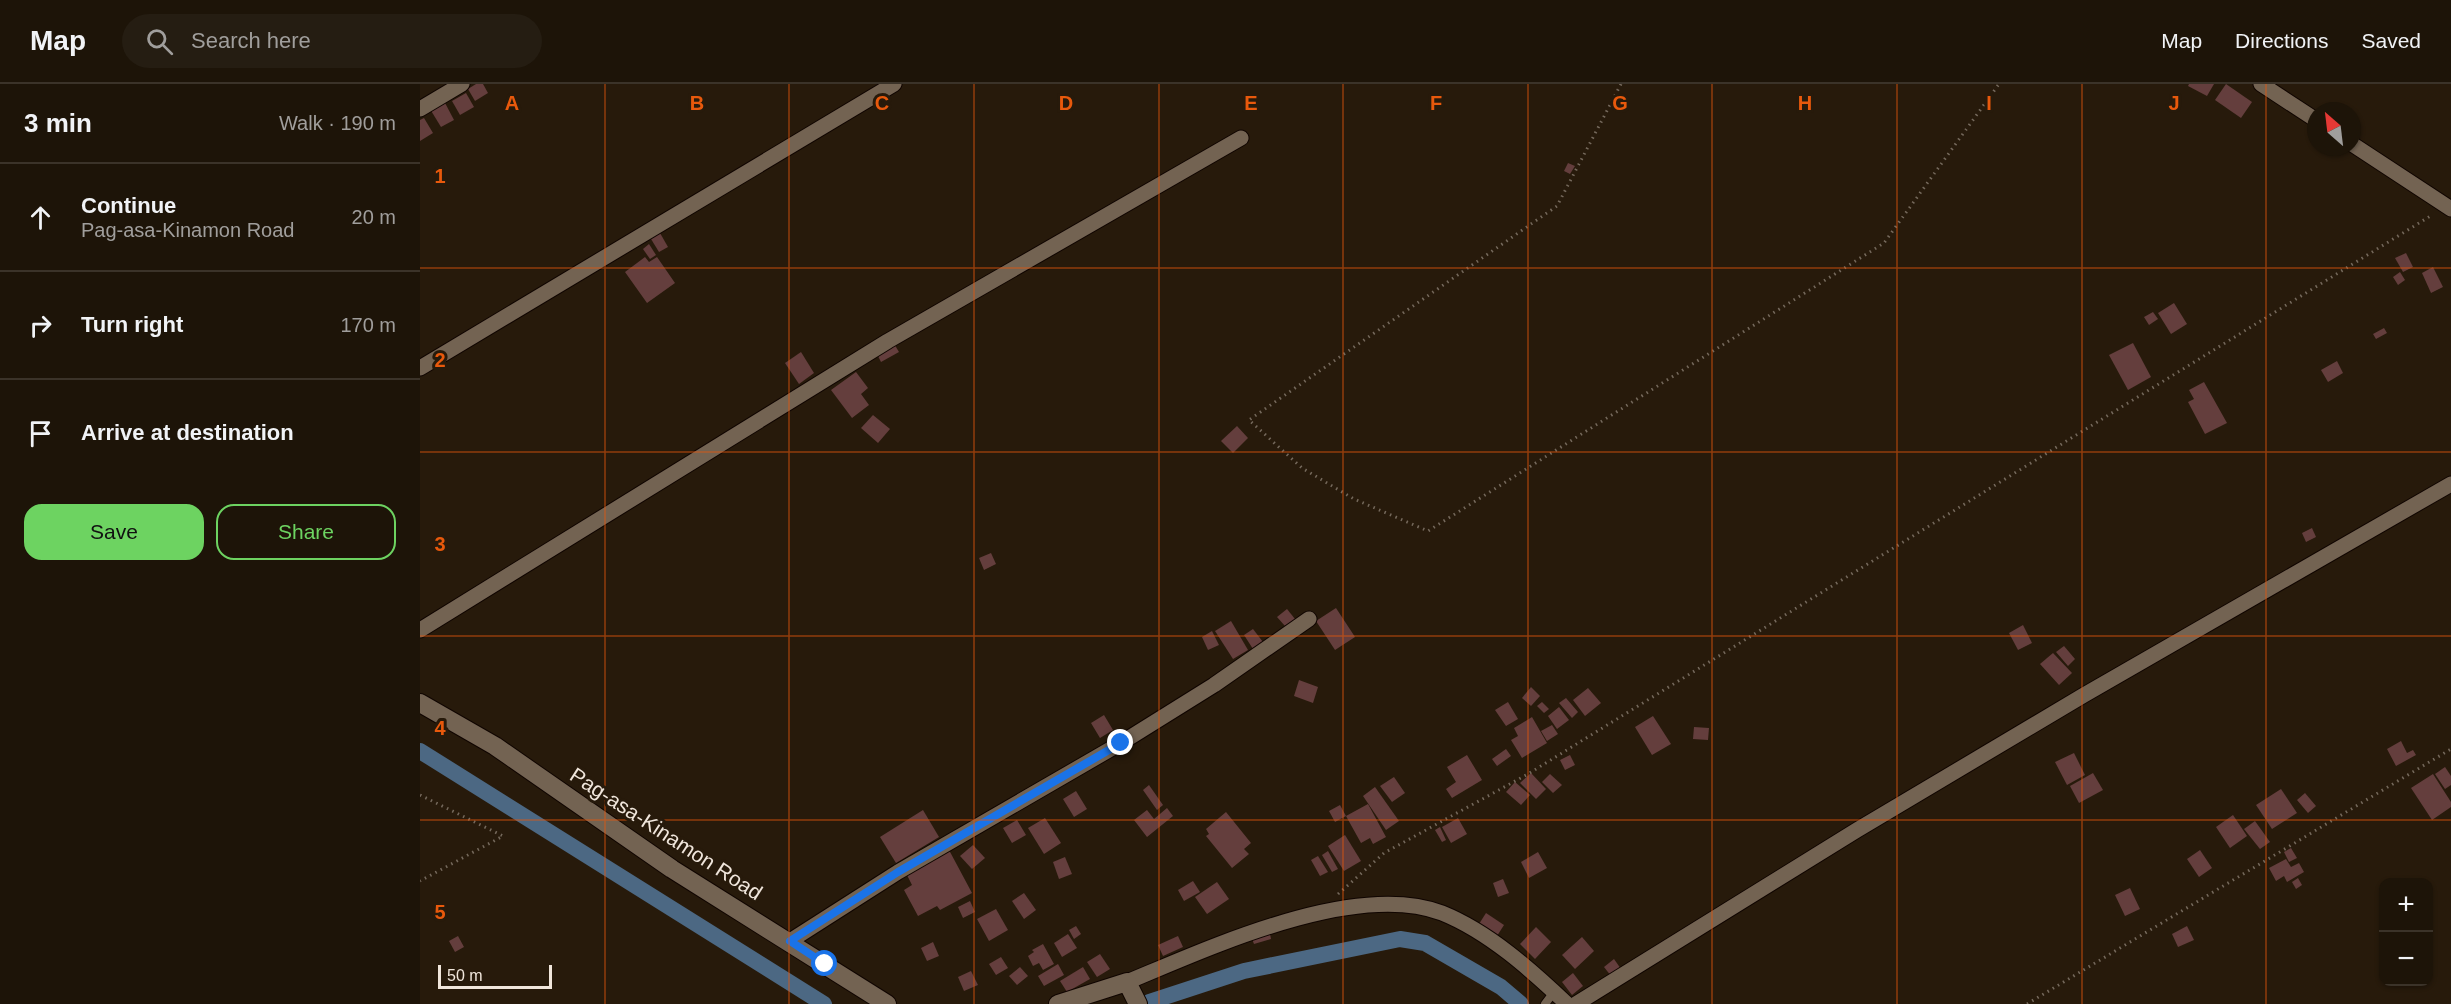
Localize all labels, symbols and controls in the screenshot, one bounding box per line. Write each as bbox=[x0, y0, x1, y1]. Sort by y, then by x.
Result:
search box bbox=[122, 14, 542, 68]
text: Map bbox=[30, 25, 86, 56]
icon: search bbox=[143, 25, 176, 58]
text: Search here bbox=[191, 28, 311, 53]
text: Map bbox=[2161, 29, 2202, 52]
text: Directions bbox=[2235, 29, 2328, 52]
text: Saved bbox=[2361, 29, 2421, 52]
text: A bbox=[505, 92, 519, 114]
text: B bbox=[690, 92, 704, 114]
text: C bbox=[875, 92, 889, 114]
text: D bbox=[1059, 92, 1073, 114]
text: E bbox=[1244, 92, 1258, 114]
text: F bbox=[1430, 92, 1442, 114]
text: G bbox=[1612, 92, 1628, 114]
text: H bbox=[1798, 92, 1812, 114]
text: I bbox=[1986, 92, 1992, 114]
text: J bbox=[2168, 92, 2180, 114]
north arrow bbox=[2307, 102, 2361, 156]
text: 3 min bbox=[24, 108, 92, 138]
text: Walk · 190 m bbox=[279, 112, 396, 134]
text: 1 bbox=[434, 165, 446, 187]
text: Continue bbox=[81, 193, 176, 218]
icon: ahead bbox=[24, 201, 57, 234]
text: 20 m bbox=[352, 206, 396, 228]
text: Pag-asa-Kinamon Road bbox=[81, 219, 294, 241]
icon: right bbox=[24, 309, 57, 342]
text: Turn right bbox=[81, 312, 183, 337]
text: 170 m bbox=[340, 314, 396, 336]
text: 2 bbox=[434, 349, 446, 371]
icon: arrive bbox=[24, 417, 57, 450]
text: Arrive at destination bbox=[81, 420, 294, 445]
button: Save bbox=[24, 504, 204, 560]
button: Share bbox=[216, 504, 396, 560]
text: 3 bbox=[434, 533, 446, 555]
text: 4 bbox=[434, 717, 446, 739]
route end bbox=[1107, 729, 1133, 755]
street label: Pag-asa-Kinamon Road bbox=[566, 763, 767, 904]
map controls bbox=[2379, 878, 2433, 986]
button: + bbox=[2379, 878, 2433, 932]
text: 5 bbox=[434, 901, 446, 923]
button: − bbox=[2379, 932, 2433, 986]
route start bbox=[811, 950, 837, 976]
scale bar bbox=[438, 962, 552, 990]
text: 50 m bbox=[447, 967, 483, 984]

